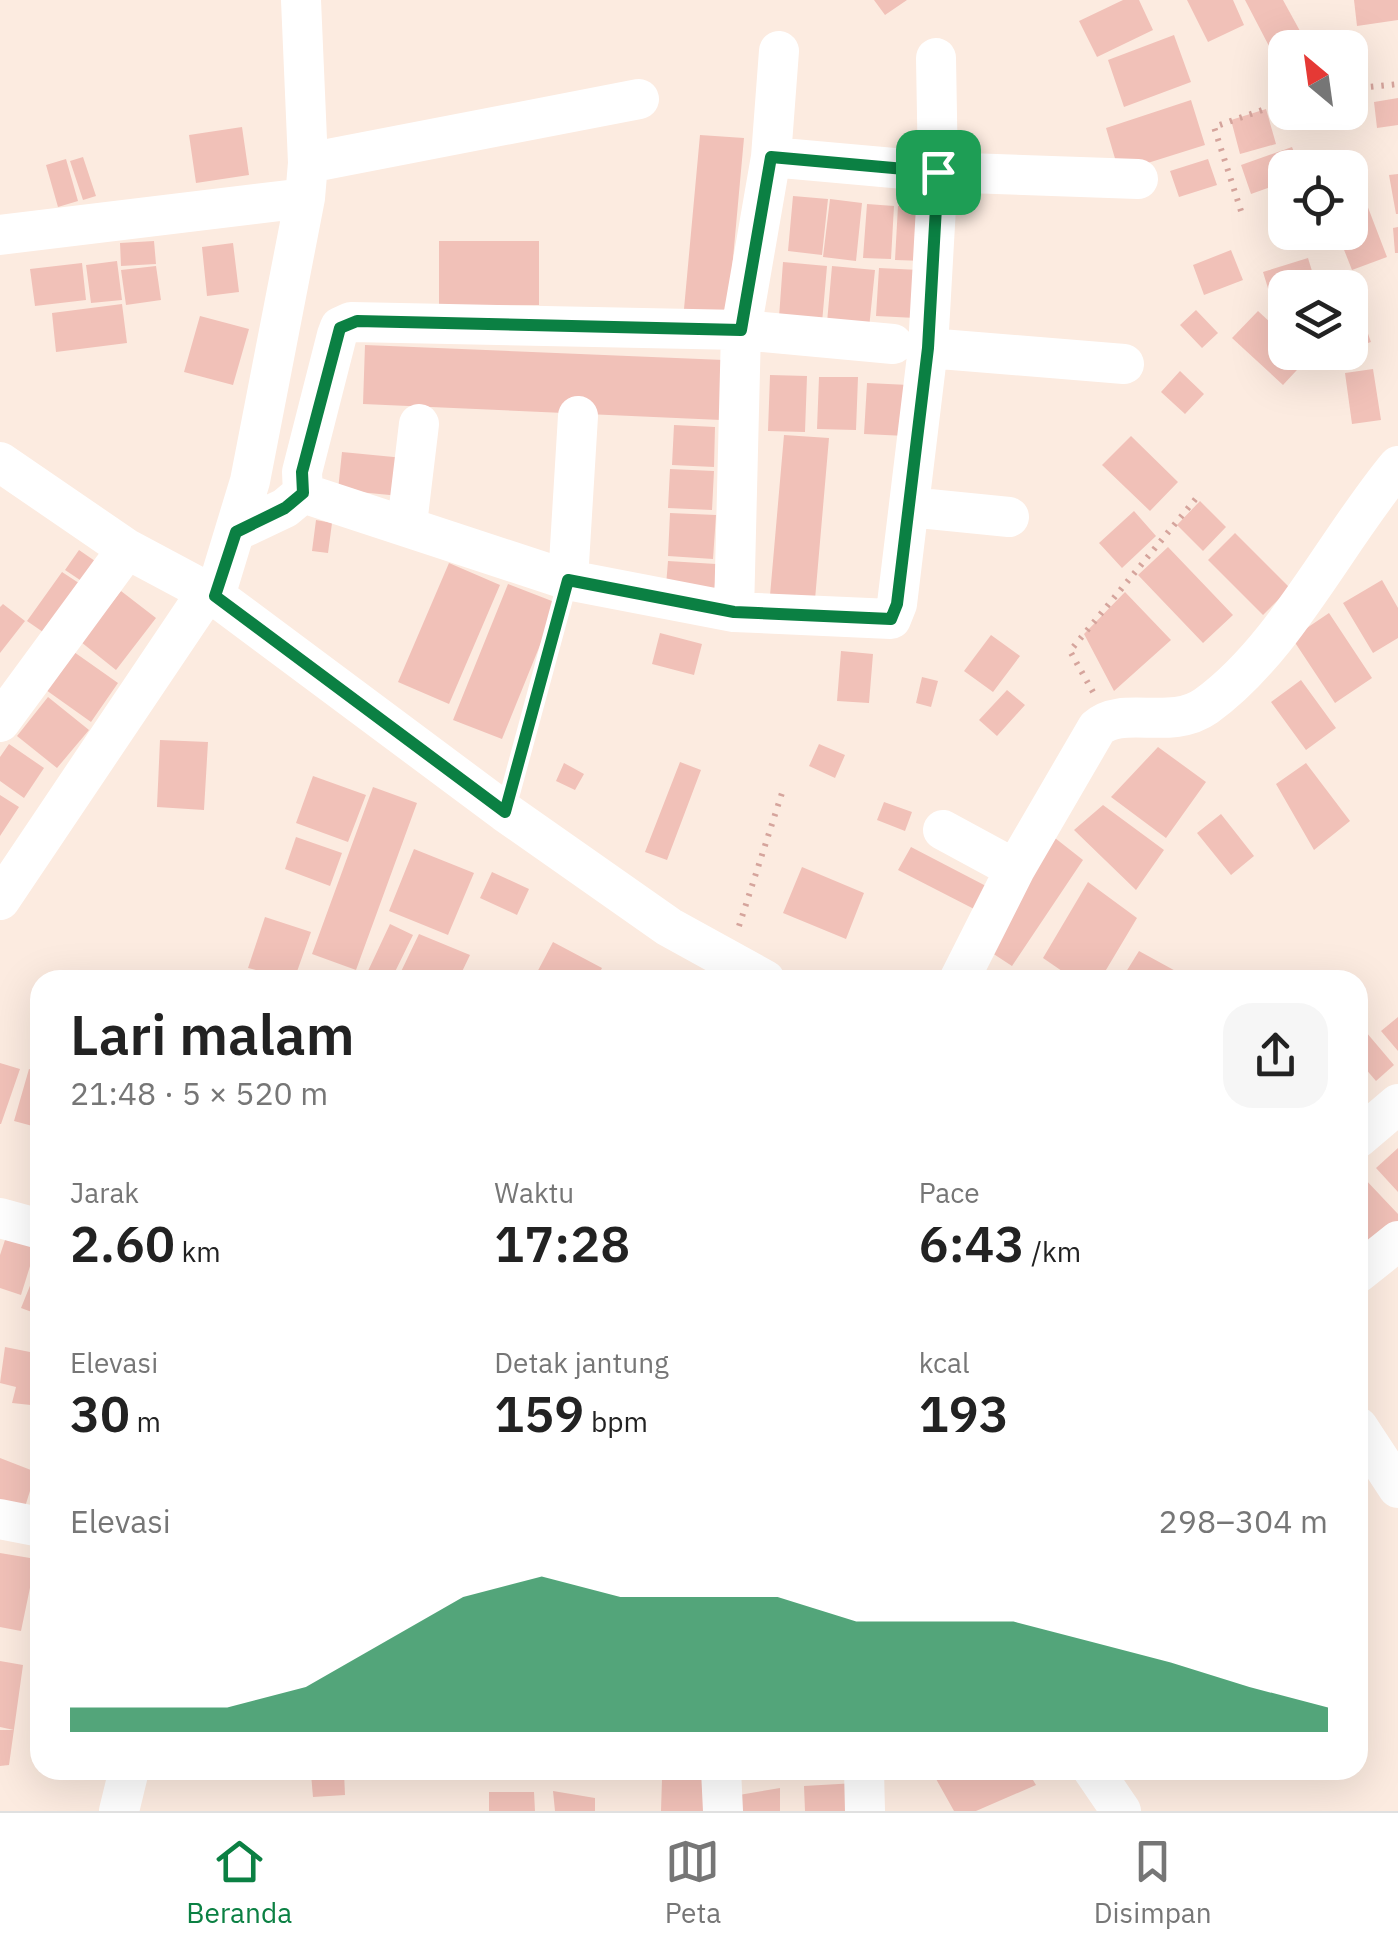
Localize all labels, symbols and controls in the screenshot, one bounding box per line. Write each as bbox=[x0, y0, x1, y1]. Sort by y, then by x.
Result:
north arrow bbox=[1268, 30, 1368, 130]
map controls bbox=[1268, 30, 1368, 370]
pin bbox=[896, 130, 981, 215]
icon: arrive bbox=[911, 145, 966, 200]
button: locate bbox=[1268, 150, 1368, 250]
button: layers bbox=[1268, 270, 1368, 370]
text: Lari malam bbox=[70, 999, 355, 1070]
button: share bbox=[1223, 1003, 1328, 1108]
text: 21:48 · 5 × 520 m bbox=[70, 1072, 328, 1114]
text: Jarak bbox=[70, 1174, 139, 1211]
text: Waktu bbox=[494, 1174, 574, 1211]
text: Pace bbox=[919, 1174, 980, 1211]
text: 2.60 bbox=[70, 1211, 175, 1276]
text: 17:28 bbox=[494, 1211, 630, 1276]
text: 6:43 bbox=[919, 1211, 1025, 1276]
text: km bbox=[175, 1233, 221, 1270]
text: /km bbox=[1025, 1233, 1081, 1270]
text: Elevasi bbox=[70, 1344, 158, 1381]
text: Detak jantung bbox=[494, 1344, 669, 1381]
text: kcal bbox=[919, 1344, 970, 1381]
text: 30 bbox=[70, 1381, 130, 1446]
text: 159 bbox=[494, 1381, 584, 1446]
text: 193 bbox=[919, 1381, 1009, 1446]
text: m bbox=[130, 1403, 161, 1440]
text: bpm bbox=[584, 1403, 648, 1440]
text: Elevasi bbox=[70, 1500, 171, 1542]
text: 298–304 m bbox=[1158, 1500, 1328, 1542]
tab: Beranda bbox=[186, 1834, 292, 1931]
tab: Peta bbox=[665, 1834, 721, 1931]
tab: Disimpan bbox=[1094, 1834, 1212, 1931]

